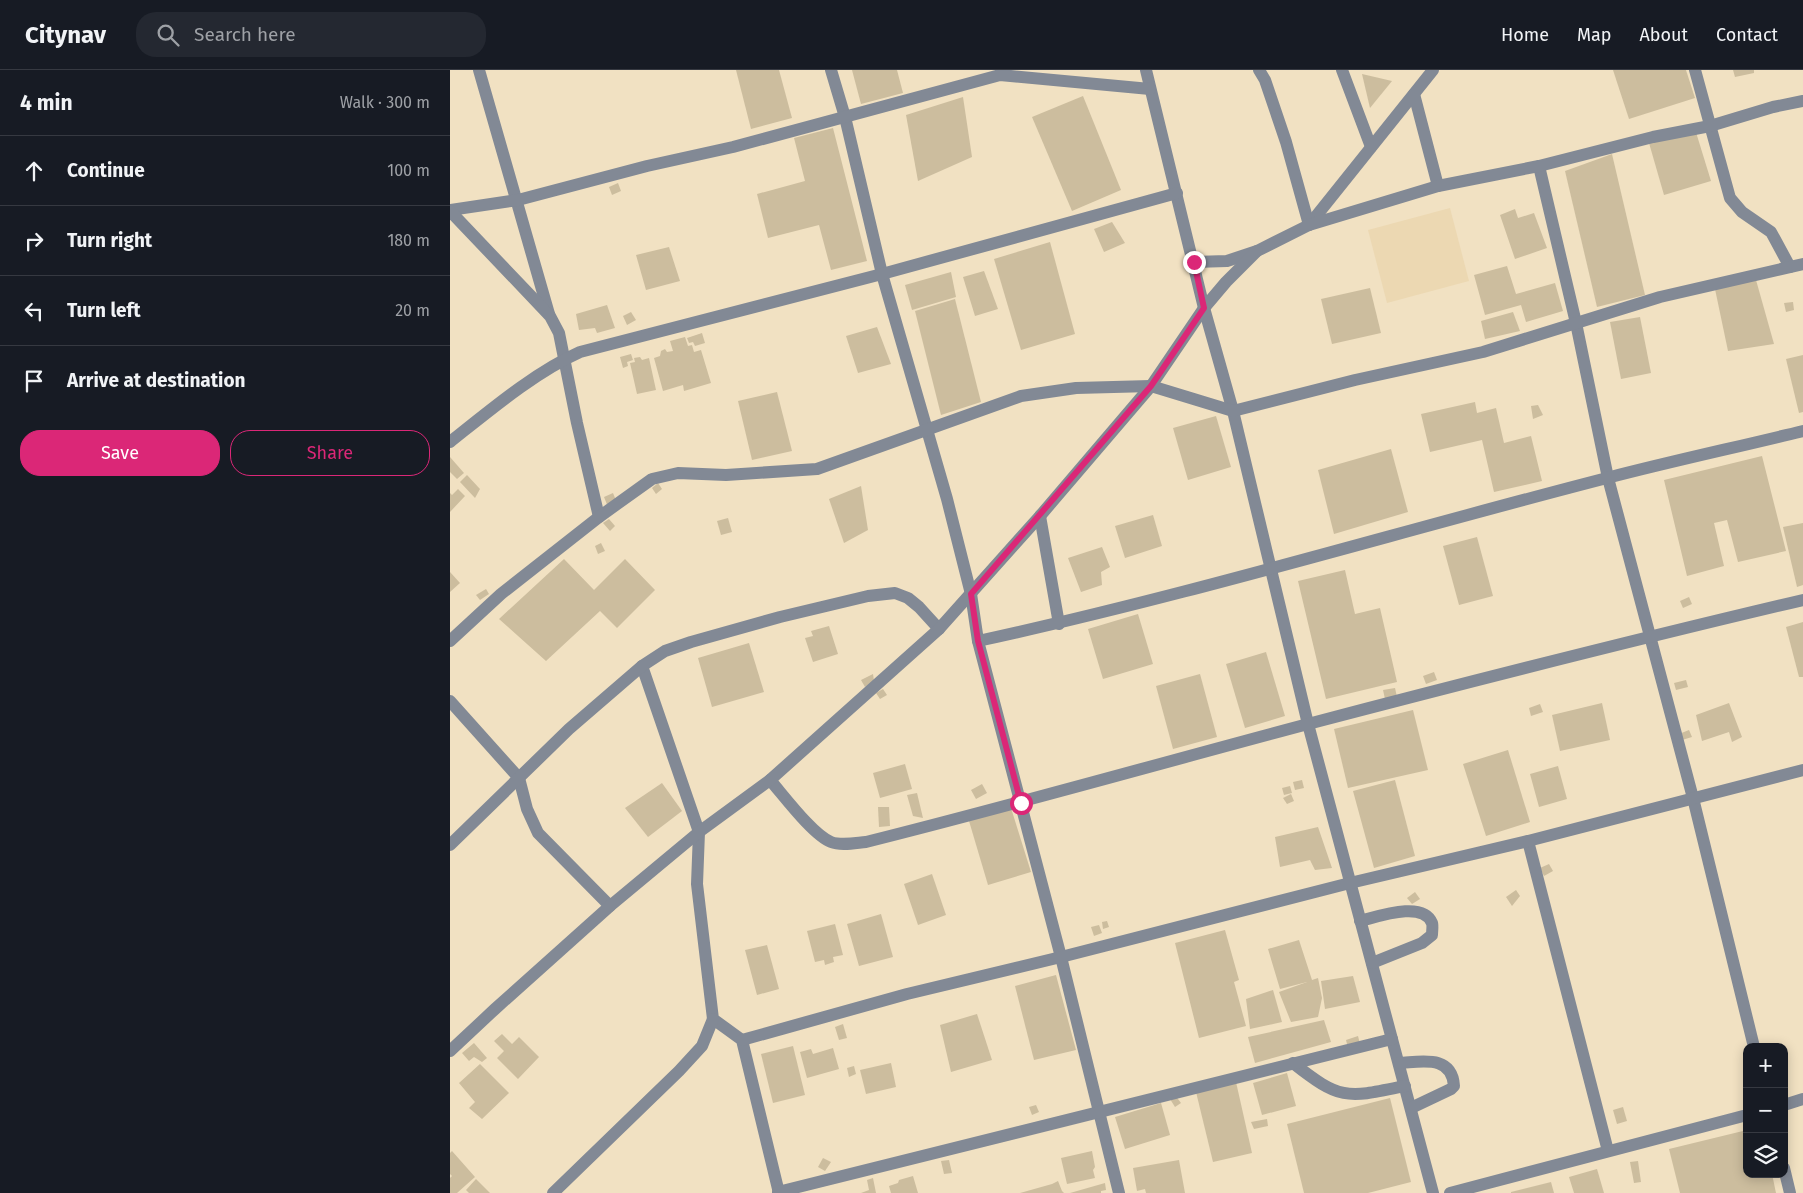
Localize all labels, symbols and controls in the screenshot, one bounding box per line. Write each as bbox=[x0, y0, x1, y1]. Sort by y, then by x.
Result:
search box bbox=[136, 12, 486, 57]
text: Citynav bbox=[25, 21, 106, 49]
icon: search bbox=[154, 21, 182, 49]
text: Search here bbox=[194, 23, 296, 46]
text: Home bbox=[1501, 24, 1549, 46]
text: Map bbox=[1577, 24, 1611, 46]
text: About bbox=[1639, 24, 1688, 46]
text: Contact bbox=[1716, 24, 1778, 46]
text: 4 min bbox=[20, 90, 73, 116]
text: Walk · 300 m bbox=[340, 93, 430, 112]
icon: ahead bbox=[20, 157, 48, 185]
text: Continue bbox=[67, 159, 145, 182]
text: 100 m bbox=[387, 161, 430, 180]
icon: right bbox=[20, 227, 48, 255]
text: Turn right bbox=[67, 229, 152, 252]
text: 180 m bbox=[387, 231, 430, 250]
route end bbox=[1183, 251, 1206, 274]
icon: left bbox=[20, 297, 48, 325]
text: Turn left bbox=[67, 299, 141, 322]
text: 20 m bbox=[395, 301, 430, 320]
icon: arrive bbox=[20, 367, 48, 395]
text: Arrive at destination bbox=[67, 369, 246, 392]
button: Save bbox=[20, 430, 220, 476]
button: Share bbox=[230, 430, 430, 476]
route start bbox=[1010, 792, 1033, 815]
map controls bbox=[1743, 1043, 1788, 1178]
button: + bbox=[1743, 1043, 1788, 1088]
button: − bbox=[1743, 1088, 1788, 1133]
button: layers bbox=[1743, 1133, 1788, 1178]

